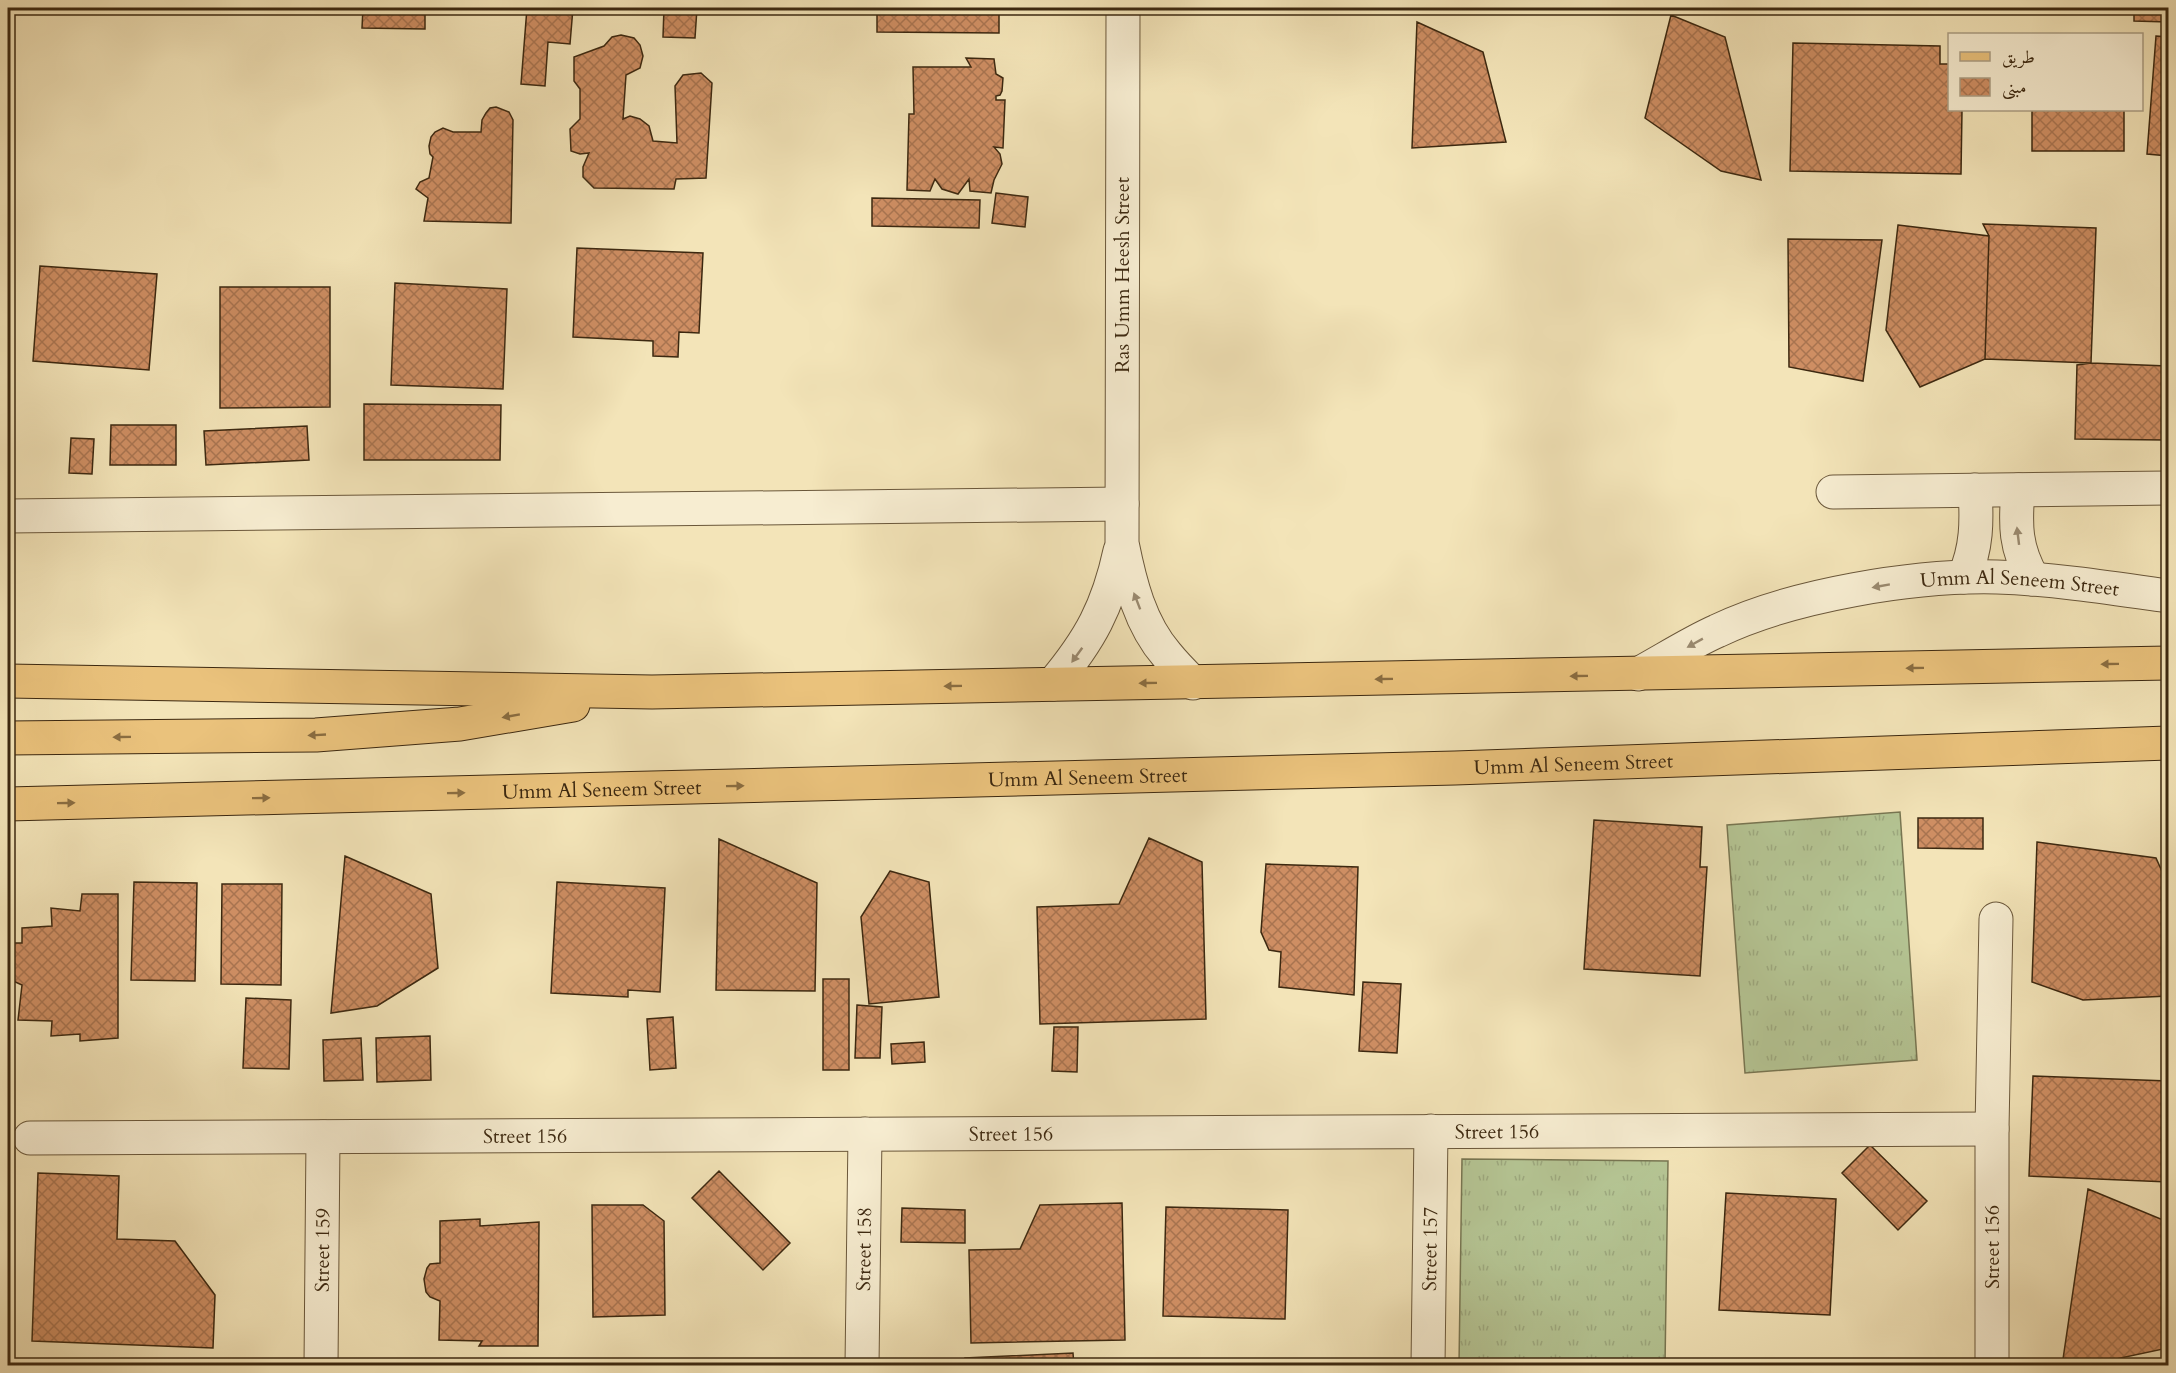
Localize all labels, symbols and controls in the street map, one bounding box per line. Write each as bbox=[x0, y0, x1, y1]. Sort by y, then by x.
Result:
legend bbox=[1948, 33, 2143, 111]
text: طريق bbox=[2002, 45, 2035, 70]
text: مبنى bbox=[2002, 75, 2027, 100]
street label: Ras Umm Heesh Street bbox=[1109, 176, 1136, 373]
one-way arrow bbox=[2013, 527, 2022, 546]
street label: Umm Al Seneem Street bbox=[1919, 564, 2121, 603]
one-way arrow bbox=[1871, 582, 1890, 591]
one-way arrow bbox=[1132, 592, 1141, 610]
one-way arrow bbox=[1686, 638, 1703, 648]
one-way arrow bbox=[1071, 646, 1083, 662]
one-way arrow bbox=[2101, 659, 2120, 669]
one-way arrow bbox=[1906, 664, 1925, 673]
one-way arrow bbox=[1570, 671, 1589, 680]
one-way arrow bbox=[1375, 674, 1394, 684]
one-way arrow bbox=[1138, 678, 1157, 688]
one-way arrow bbox=[943, 681, 962, 691]
one-way arrow bbox=[502, 711, 521, 720]
one-way arrow bbox=[308, 730, 327, 739]
one-way arrow bbox=[113, 732, 132, 742]
street label: Umm Al Seneem Street bbox=[1473, 747, 1674, 781]
street label: Umm Al Seneem Street bbox=[988, 762, 1188, 794]
street label: Umm Al Seneem Street bbox=[502, 774, 703, 806]
one-way arrow bbox=[725, 781, 744, 791]
one-way arrow bbox=[446, 788, 465, 798]
one-way arrow bbox=[251, 793, 270, 803]
one-way arrow bbox=[56, 798, 75, 807]
street label: Street 156 bbox=[1455, 1118, 1539, 1145]
street label: Street 156 bbox=[969, 1120, 1053, 1148]
street label: Street 156 bbox=[483, 1123, 567, 1150]
street label: Street 156 bbox=[1979, 1205, 2006, 1289]
street label: Street 158 bbox=[850, 1207, 878, 1291]
street label: Street 157 bbox=[1416, 1207, 1444, 1291]
street label: Street 159 bbox=[309, 1208, 336, 1292]

